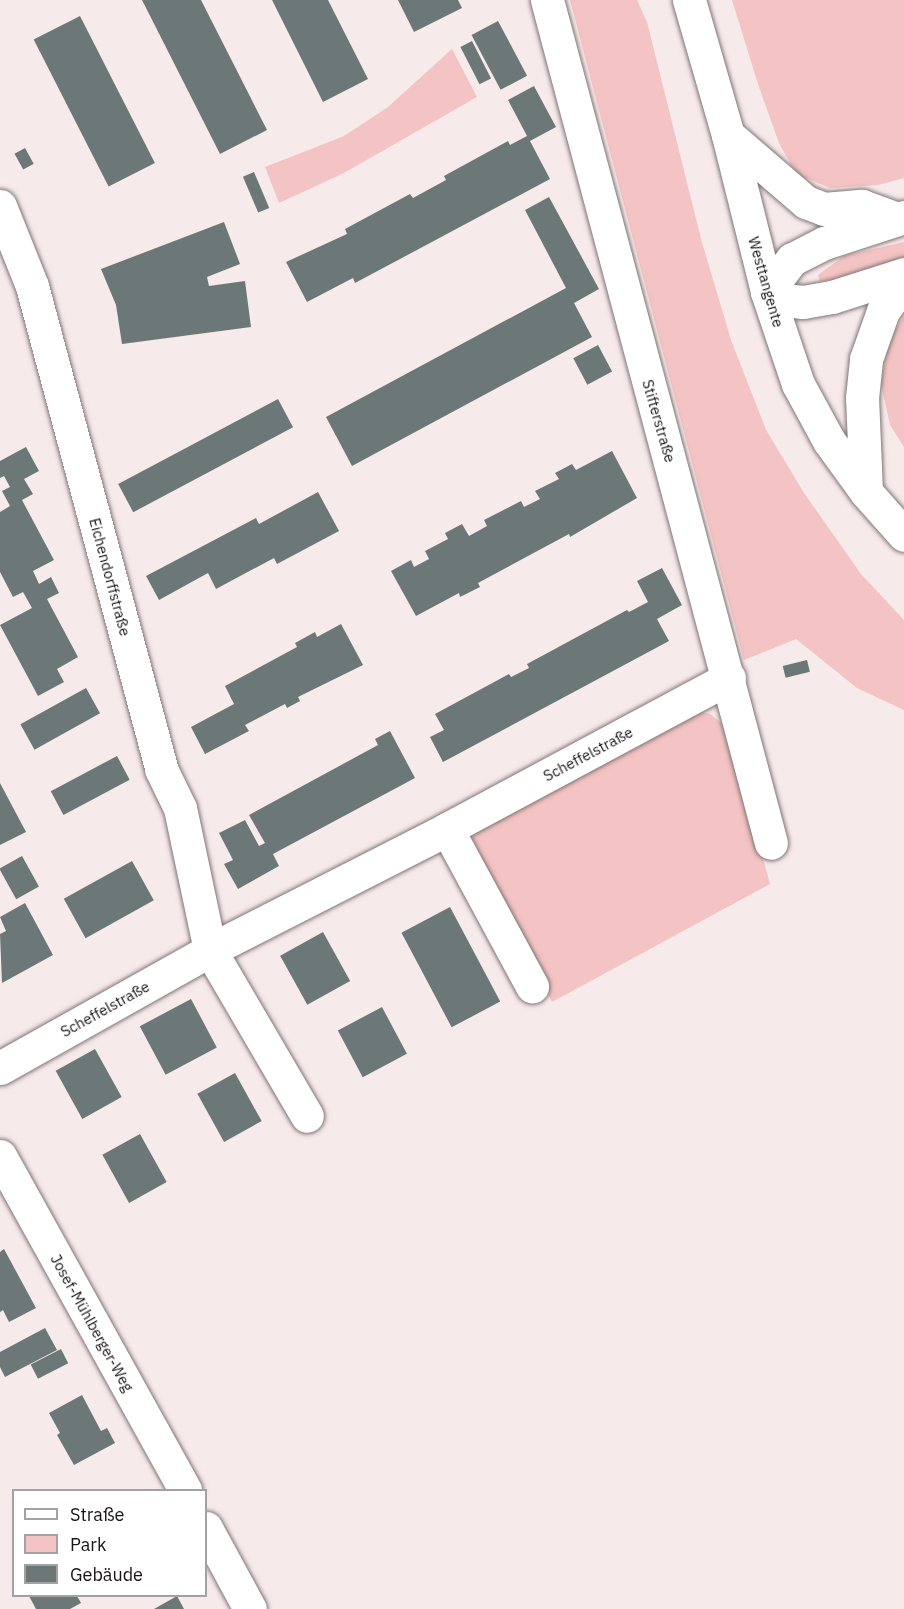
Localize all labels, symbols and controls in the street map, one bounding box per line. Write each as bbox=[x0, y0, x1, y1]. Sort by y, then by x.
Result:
street label: Westtangente bbox=[744, 235, 788, 329]
street label: Stifterstraße bbox=[639, 378, 679, 464]
street label: Eichendorffstraße bbox=[86, 516, 134, 638]
street label: Scheffelstraße bbox=[540, 723, 636, 785]
street label: Scheffelstraße bbox=[57, 977, 153, 1041]
street label: Josef-Mühlberger-Weg bbox=[47, 1251, 137, 1395]
legend bbox=[12, 1489, 207, 1597]
text: Straße bbox=[70, 1503, 124, 1526]
text: Park bbox=[70, 1533, 106, 1556]
text: Gebäude bbox=[70, 1563, 143, 1586]

